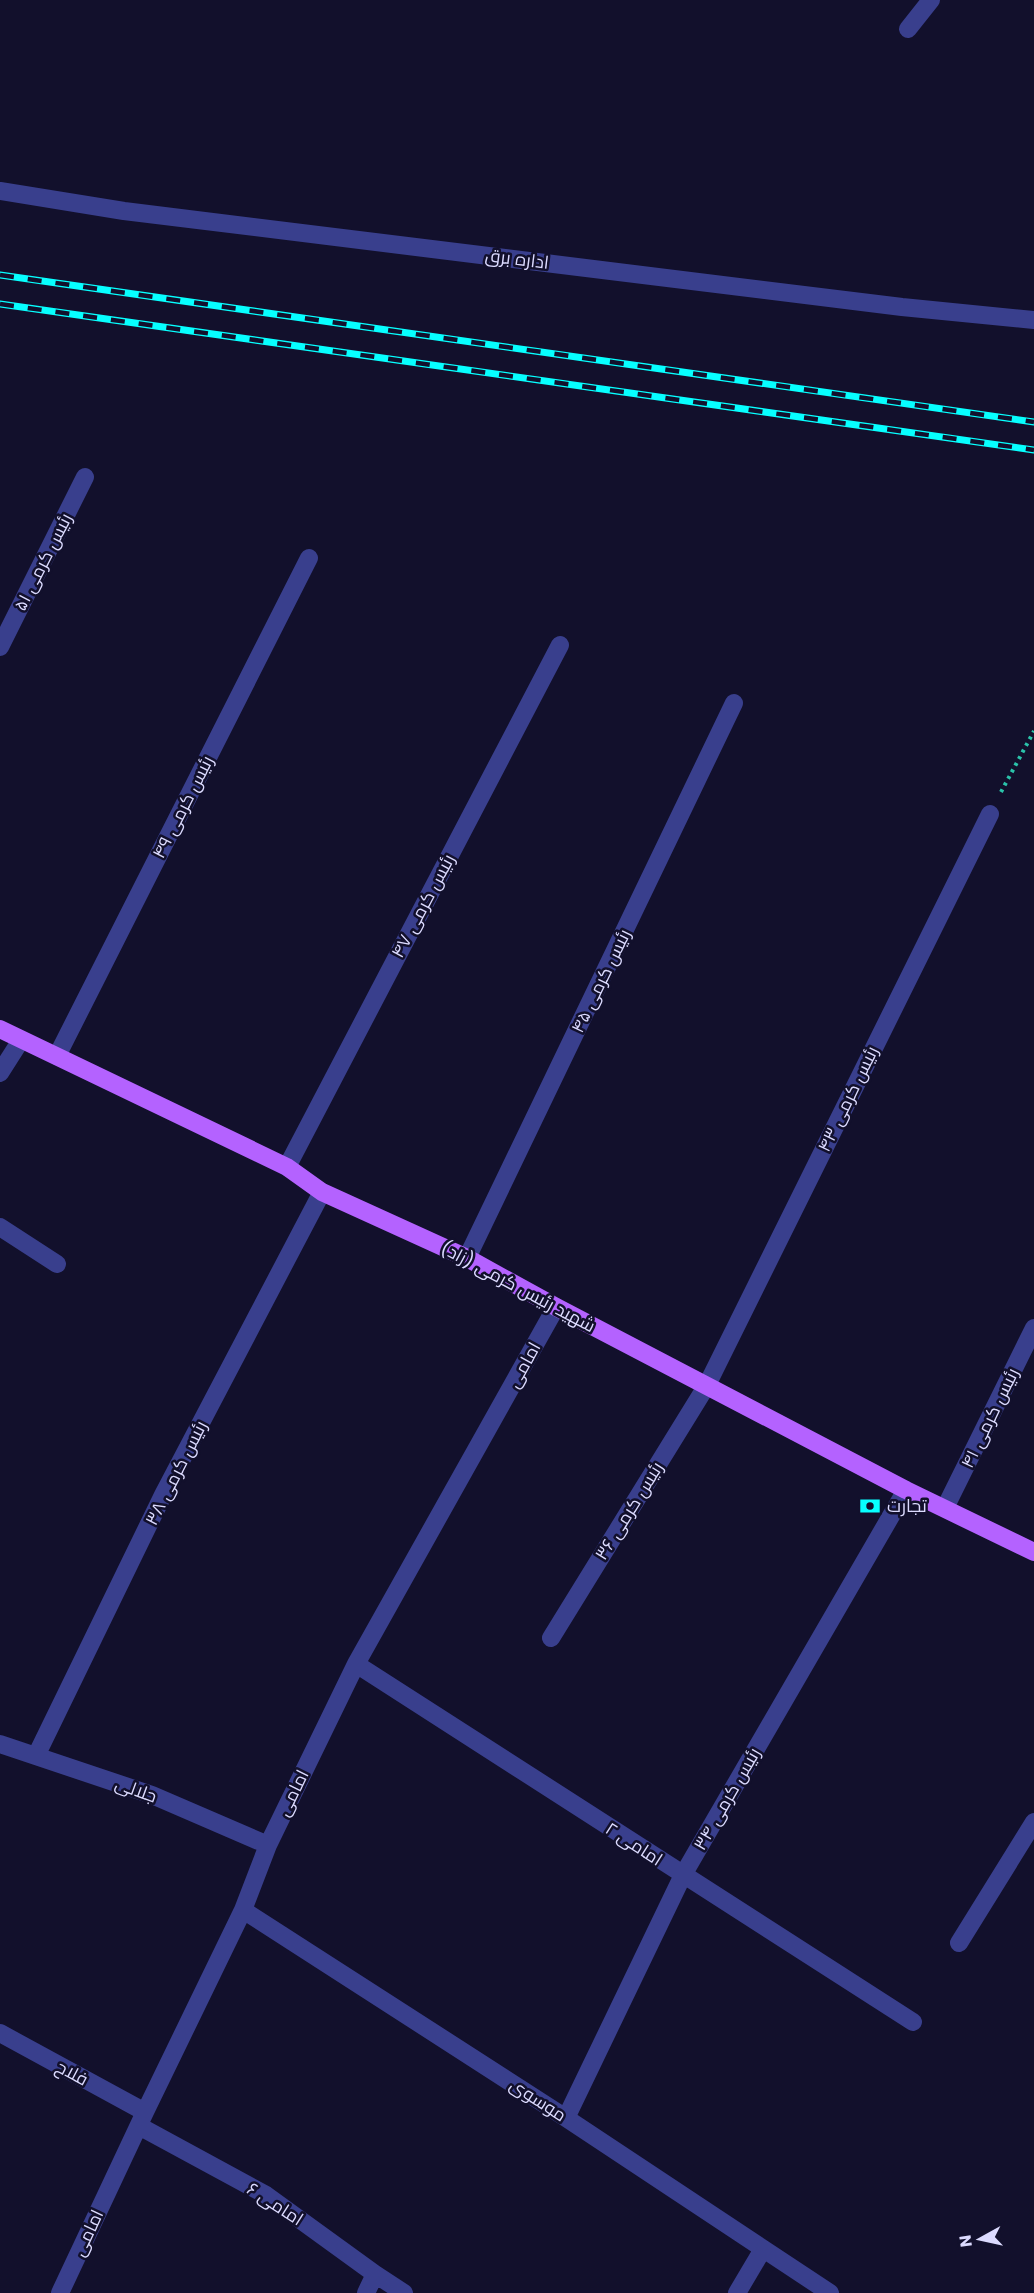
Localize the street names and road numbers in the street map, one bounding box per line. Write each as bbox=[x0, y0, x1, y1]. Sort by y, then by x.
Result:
street label: اداره برق bbox=[484, 242, 550, 275]
street label: رئیس کرمی ۵۱ bbox=[7, 509, 78, 615]
street label: رئیس کرمی ۴۹ bbox=[146, 751, 219, 862]
street label: رئیس کرمی ۴۷ bbox=[385, 849, 460, 962]
street label: رئیس کرمی ۴۵ bbox=[565, 925, 637, 1037]
street label: رئیس کرمی ۴۳ bbox=[811, 1042, 884, 1156]
street label: شهید رئیس کرمی (زاد) bbox=[436, 1235, 600, 1338]
street label: امامی bbox=[501, 1337, 546, 1392]
street label: رئیس کرمی ۴۱ bbox=[955, 1364, 1025, 1472]
street label: رئیس کرمی ۳۸ bbox=[138, 1416, 213, 1529]
street label: رئیس کرمی ۳۶ bbox=[588, 1457, 669, 1565]
street label: رئیس کرمی ۳۴ bbox=[687, 1743, 766, 1855]
street label: امامی bbox=[271, 1765, 315, 1820]
street label: جلالی bbox=[112, 1770, 161, 1809]
street label: امامی ۲ bbox=[601, 1816, 668, 1871]
street label: فلاح bbox=[52, 2054, 93, 2091]
street label: موسوی bbox=[505, 2072, 572, 2127]
street label: امامی ۶ bbox=[242, 2176, 308, 2231]
street label: امامی bbox=[66, 2205, 109, 2260]

